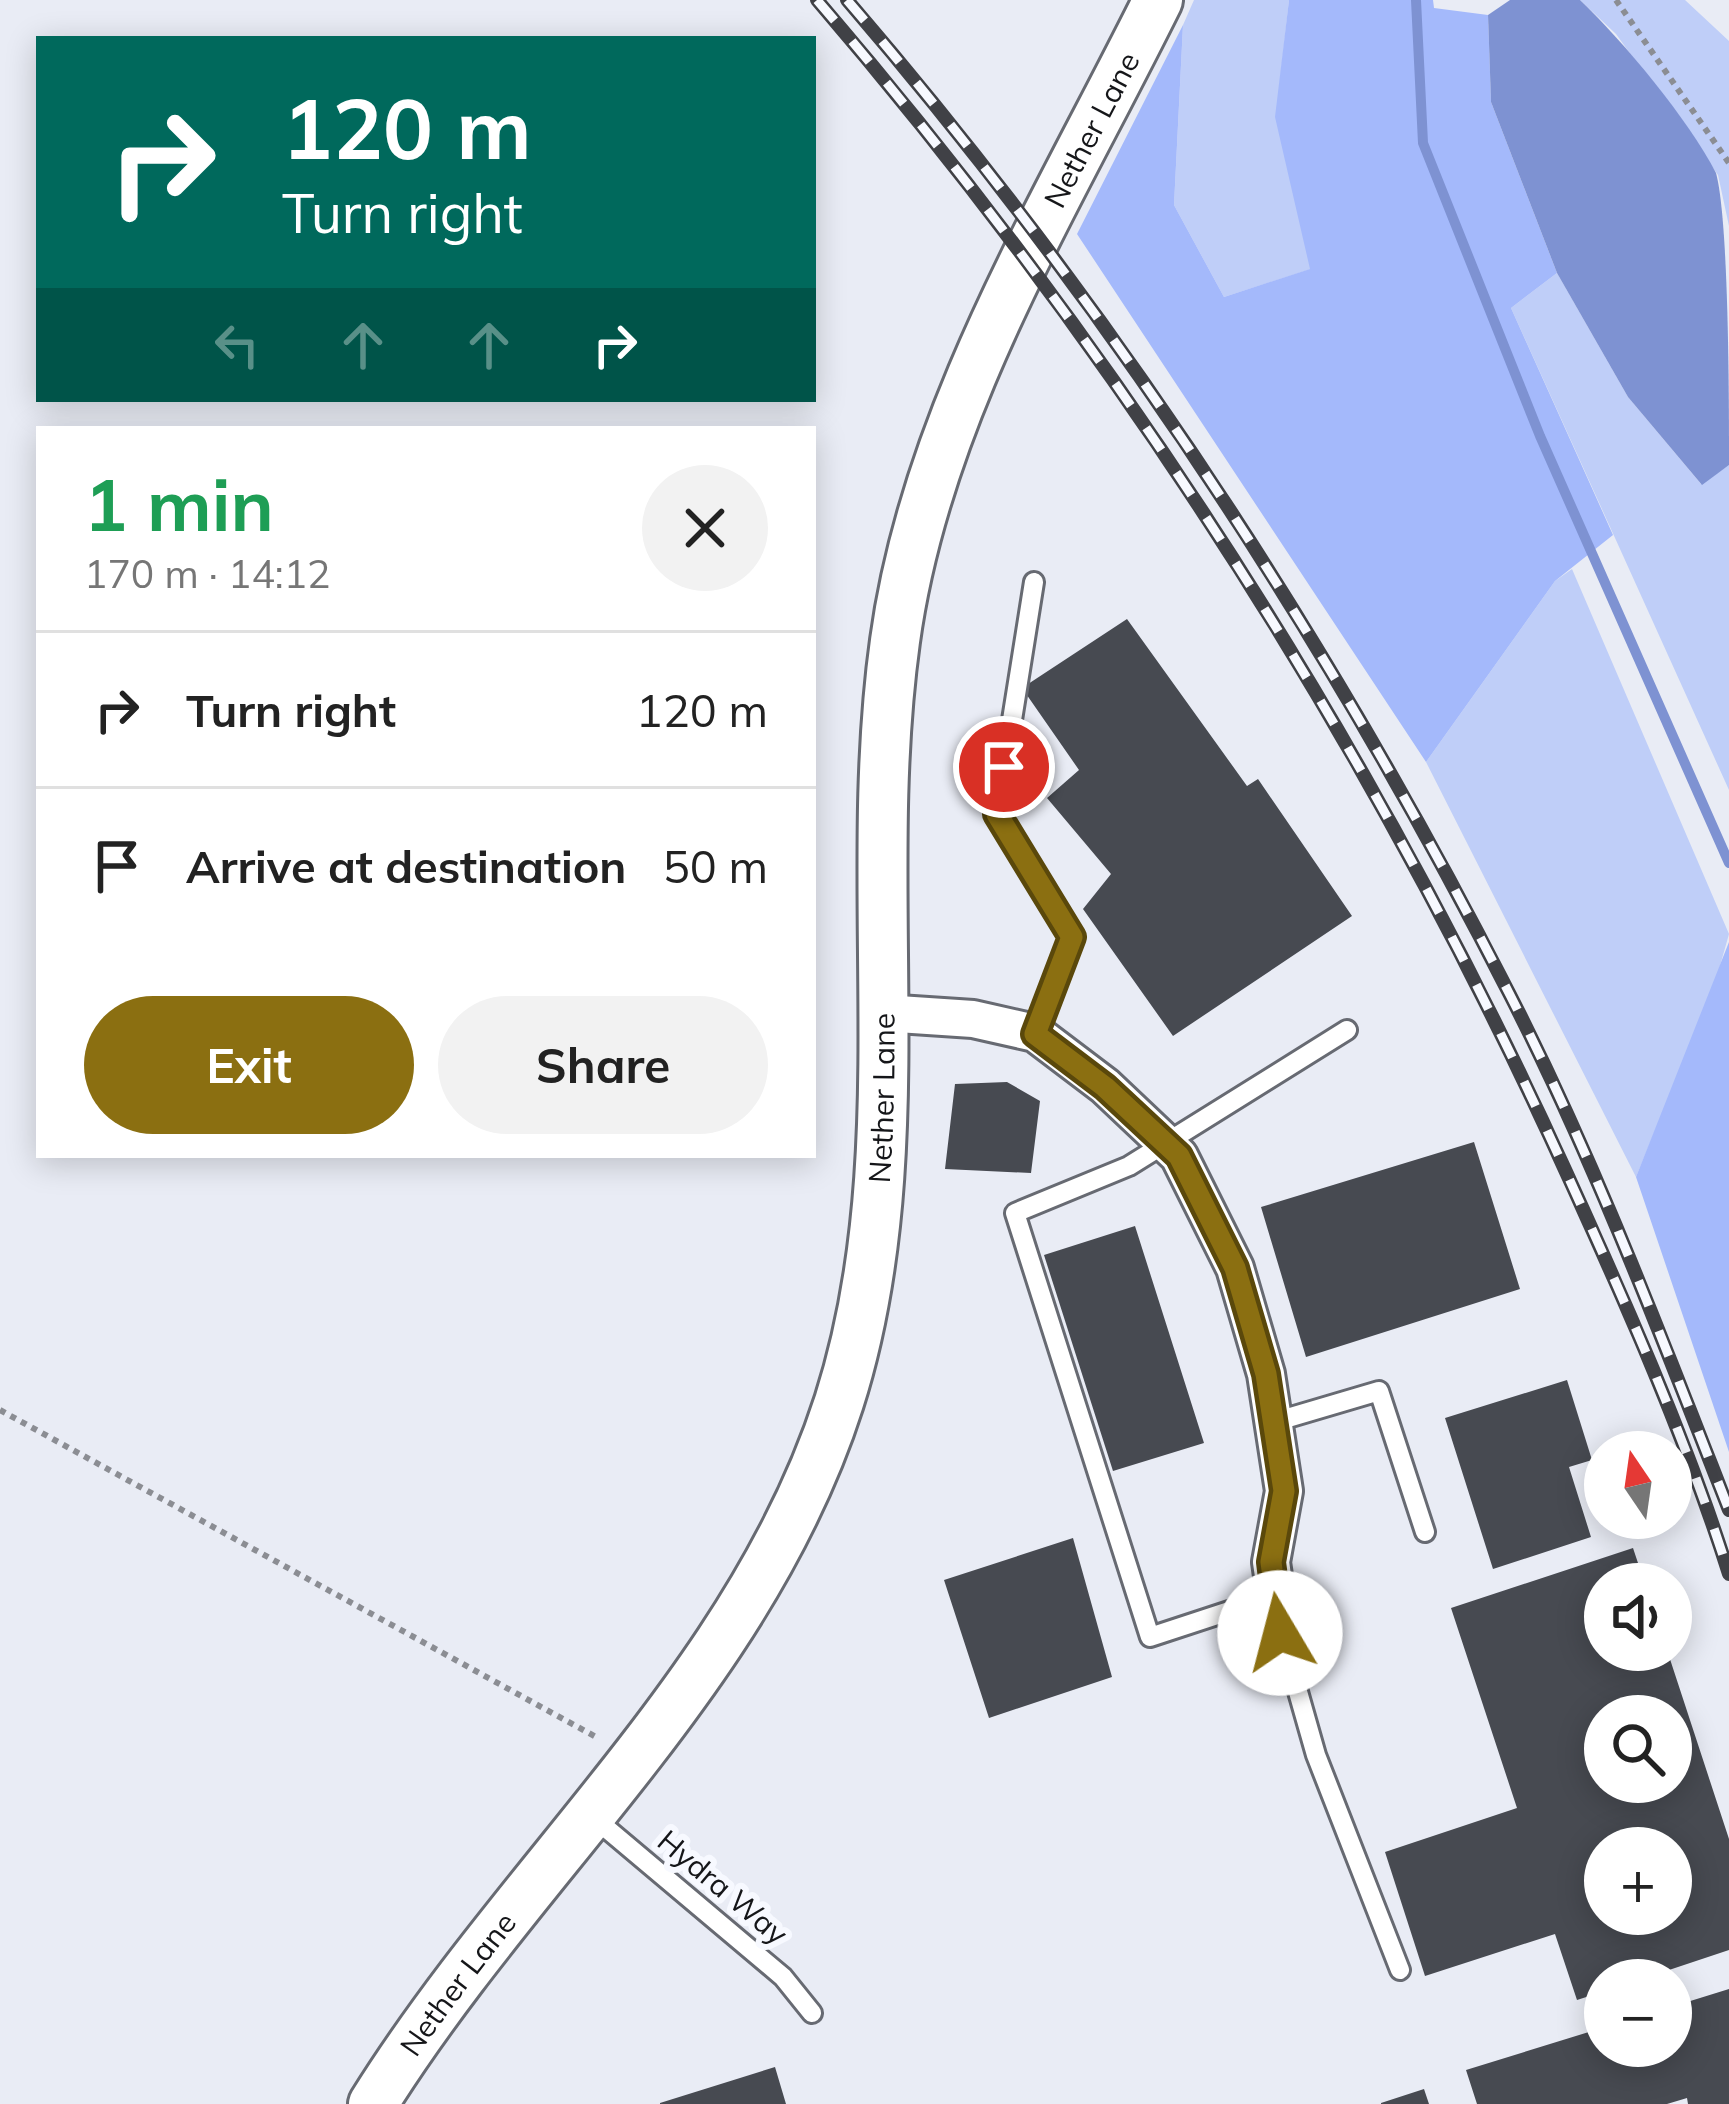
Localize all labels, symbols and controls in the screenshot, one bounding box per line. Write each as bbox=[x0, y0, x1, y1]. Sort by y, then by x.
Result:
street label: Nether Lane bbox=[1035, 46, 1147, 214]
text: 120 m bbox=[282, 75, 532, 180]
icon: right bbox=[84, 84, 240, 240]
text: Turn right bbox=[282, 179, 523, 247]
icon: left bbox=[204, 312, 270, 378]
icon: ahead bbox=[330, 312, 396, 378]
icon: ahead bbox=[456, 312, 522, 378]
icon: right bbox=[582, 312, 648, 378]
text: 1 min bbox=[84, 459, 274, 549]
button: close bbox=[642, 465, 768, 591]
text: 170 m · 14:12 bbox=[84, 549, 330, 598]
icon: right bbox=[84, 677, 150, 743]
text: Turn right bbox=[186, 682, 396, 738]
text: 120 m bbox=[636, 682, 768, 738]
pin bbox=[953, 716, 1055, 818]
icon: arrive bbox=[971, 734, 1037, 800]
icon: arrive bbox=[84, 833, 150, 899]
text: Arrive at destination bbox=[186, 838, 626, 894]
text: 50 m bbox=[663, 838, 768, 894]
button: Exit bbox=[84, 996, 414, 1134]
button: Share bbox=[438, 996, 768, 1134]
street label: Nether Lane bbox=[860, 1013, 903, 1184]
north arrow bbox=[1584, 1431, 1692, 1539]
map controls bbox=[1584, 1431, 1692, 2067]
button: sound bbox=[1584, 1563, 1692, 1671]
position arrow bbox=[1217, 1570, 1343, 1696]
button: search bbox=[1584, 1695, 1692, 1803]
street label: Hydra Way bbox=[650, 1821, 796, 1953]
button: + bbox=[1584, 1827, 1692, 1935]
street label: Nether Lane bbox=[391, 1904, 524, 2063]
button: − bbox=[1584, 1959, 1692, 2067]

